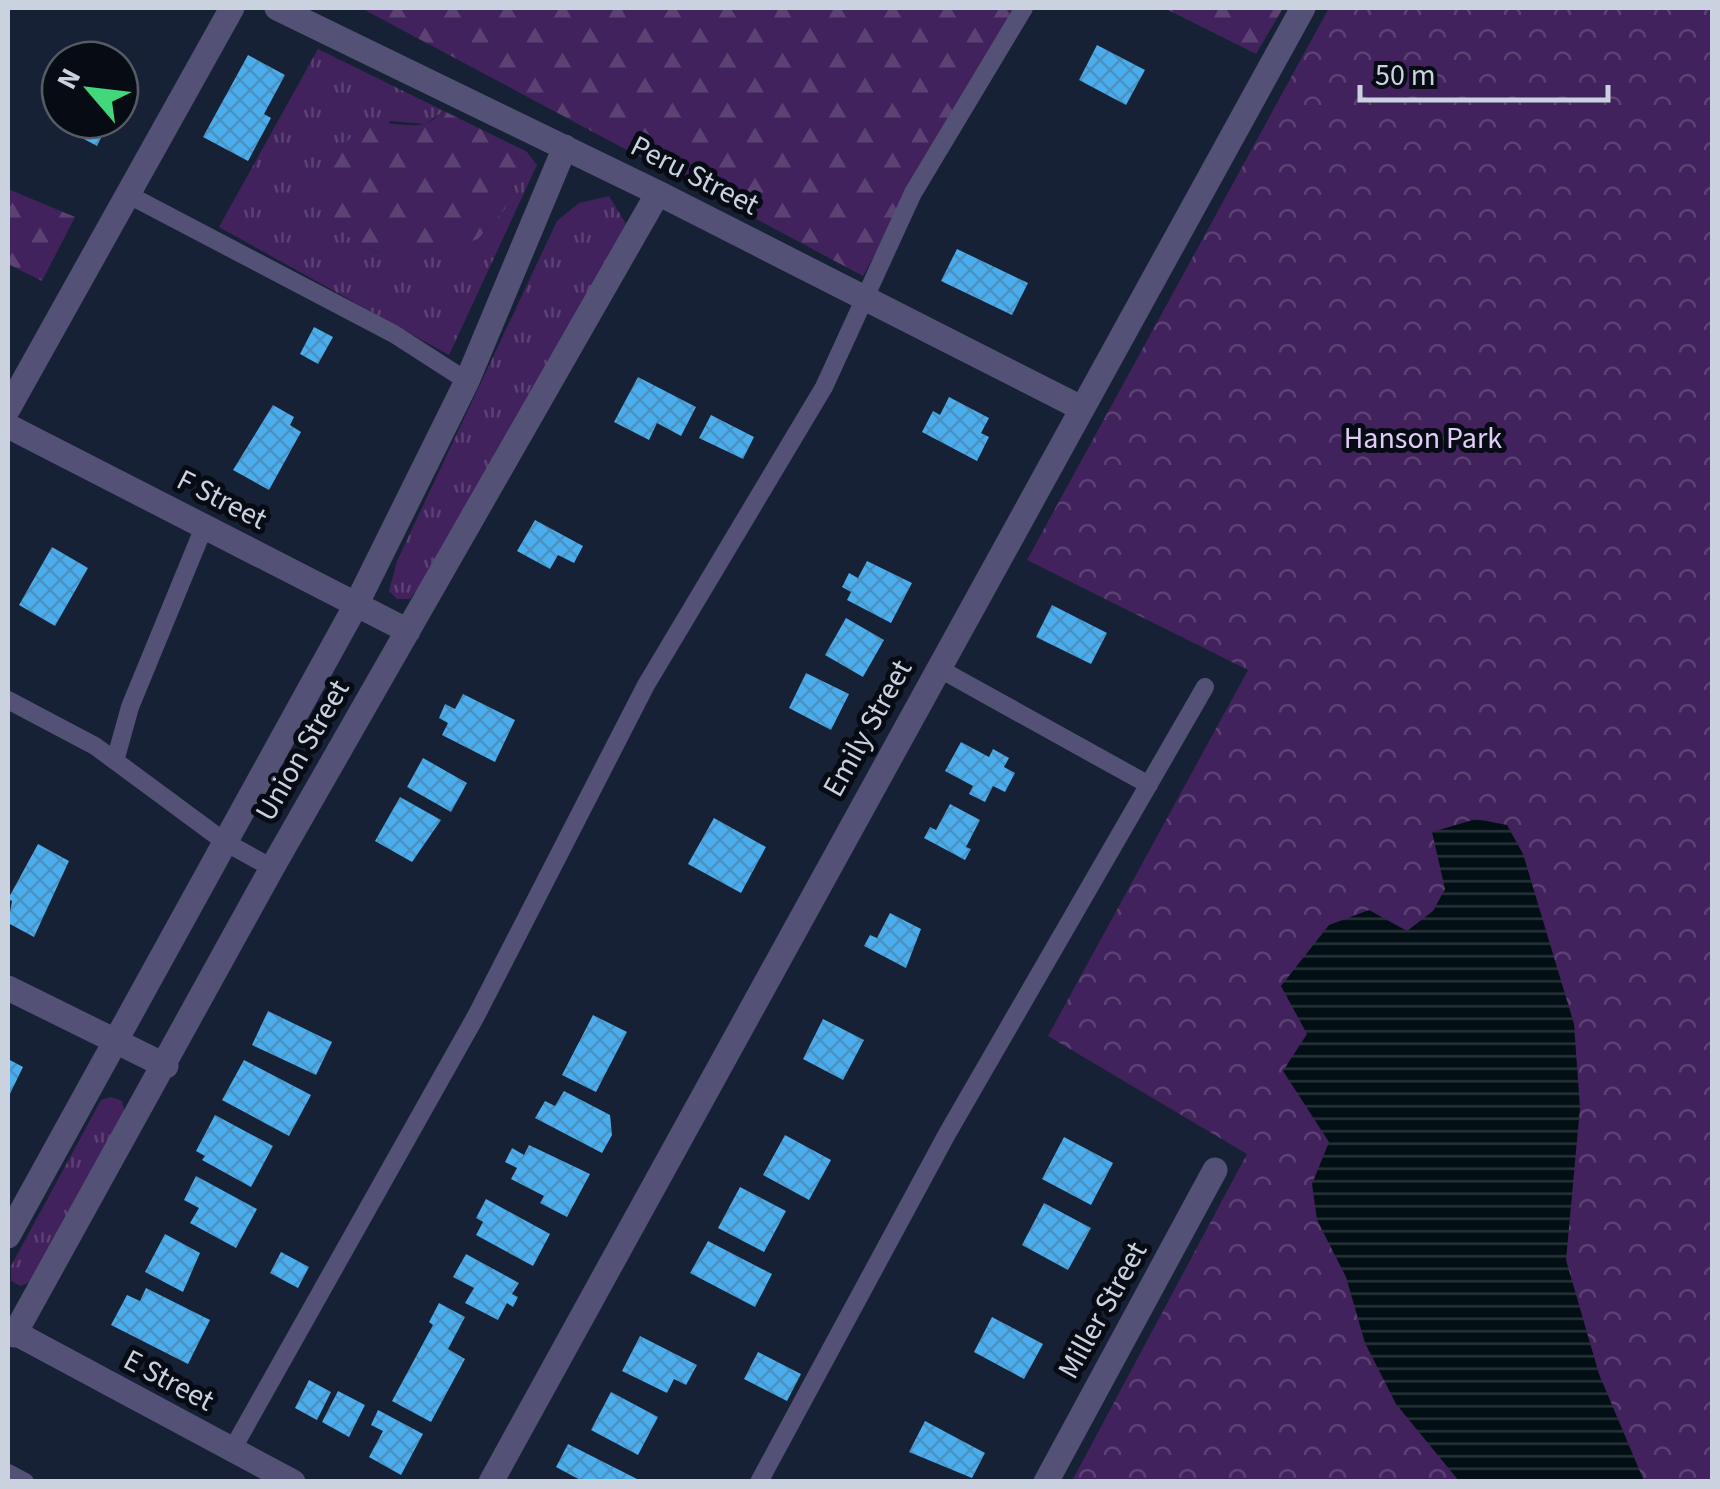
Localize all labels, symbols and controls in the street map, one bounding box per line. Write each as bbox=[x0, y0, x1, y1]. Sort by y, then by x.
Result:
north arrow bbox=[40, 40, 140, 140]
scale bar bbox=[1360, 40, 1608, 102]
text: 50 m bbox=[1375, 54, 1436, 97]
text: N bbox=[47, 61, 91, 96]
street label: Peru Street bbox=[623, 125, 766, 226]
park label: Hanson Park bbox=[1344, 417, 1502, 460]
street label: F Street bbox=[169, 459, 274, 540]
street label: Emily Street bbox=[812, 652, 923, 805]
street label: Union Street bbox=[245, 672, 360, 829]
street label: Miller Street bbox=[1047, 1234, 1158, 1387]
street label: E Street bbox=[116, 1339, 222, 1422]

